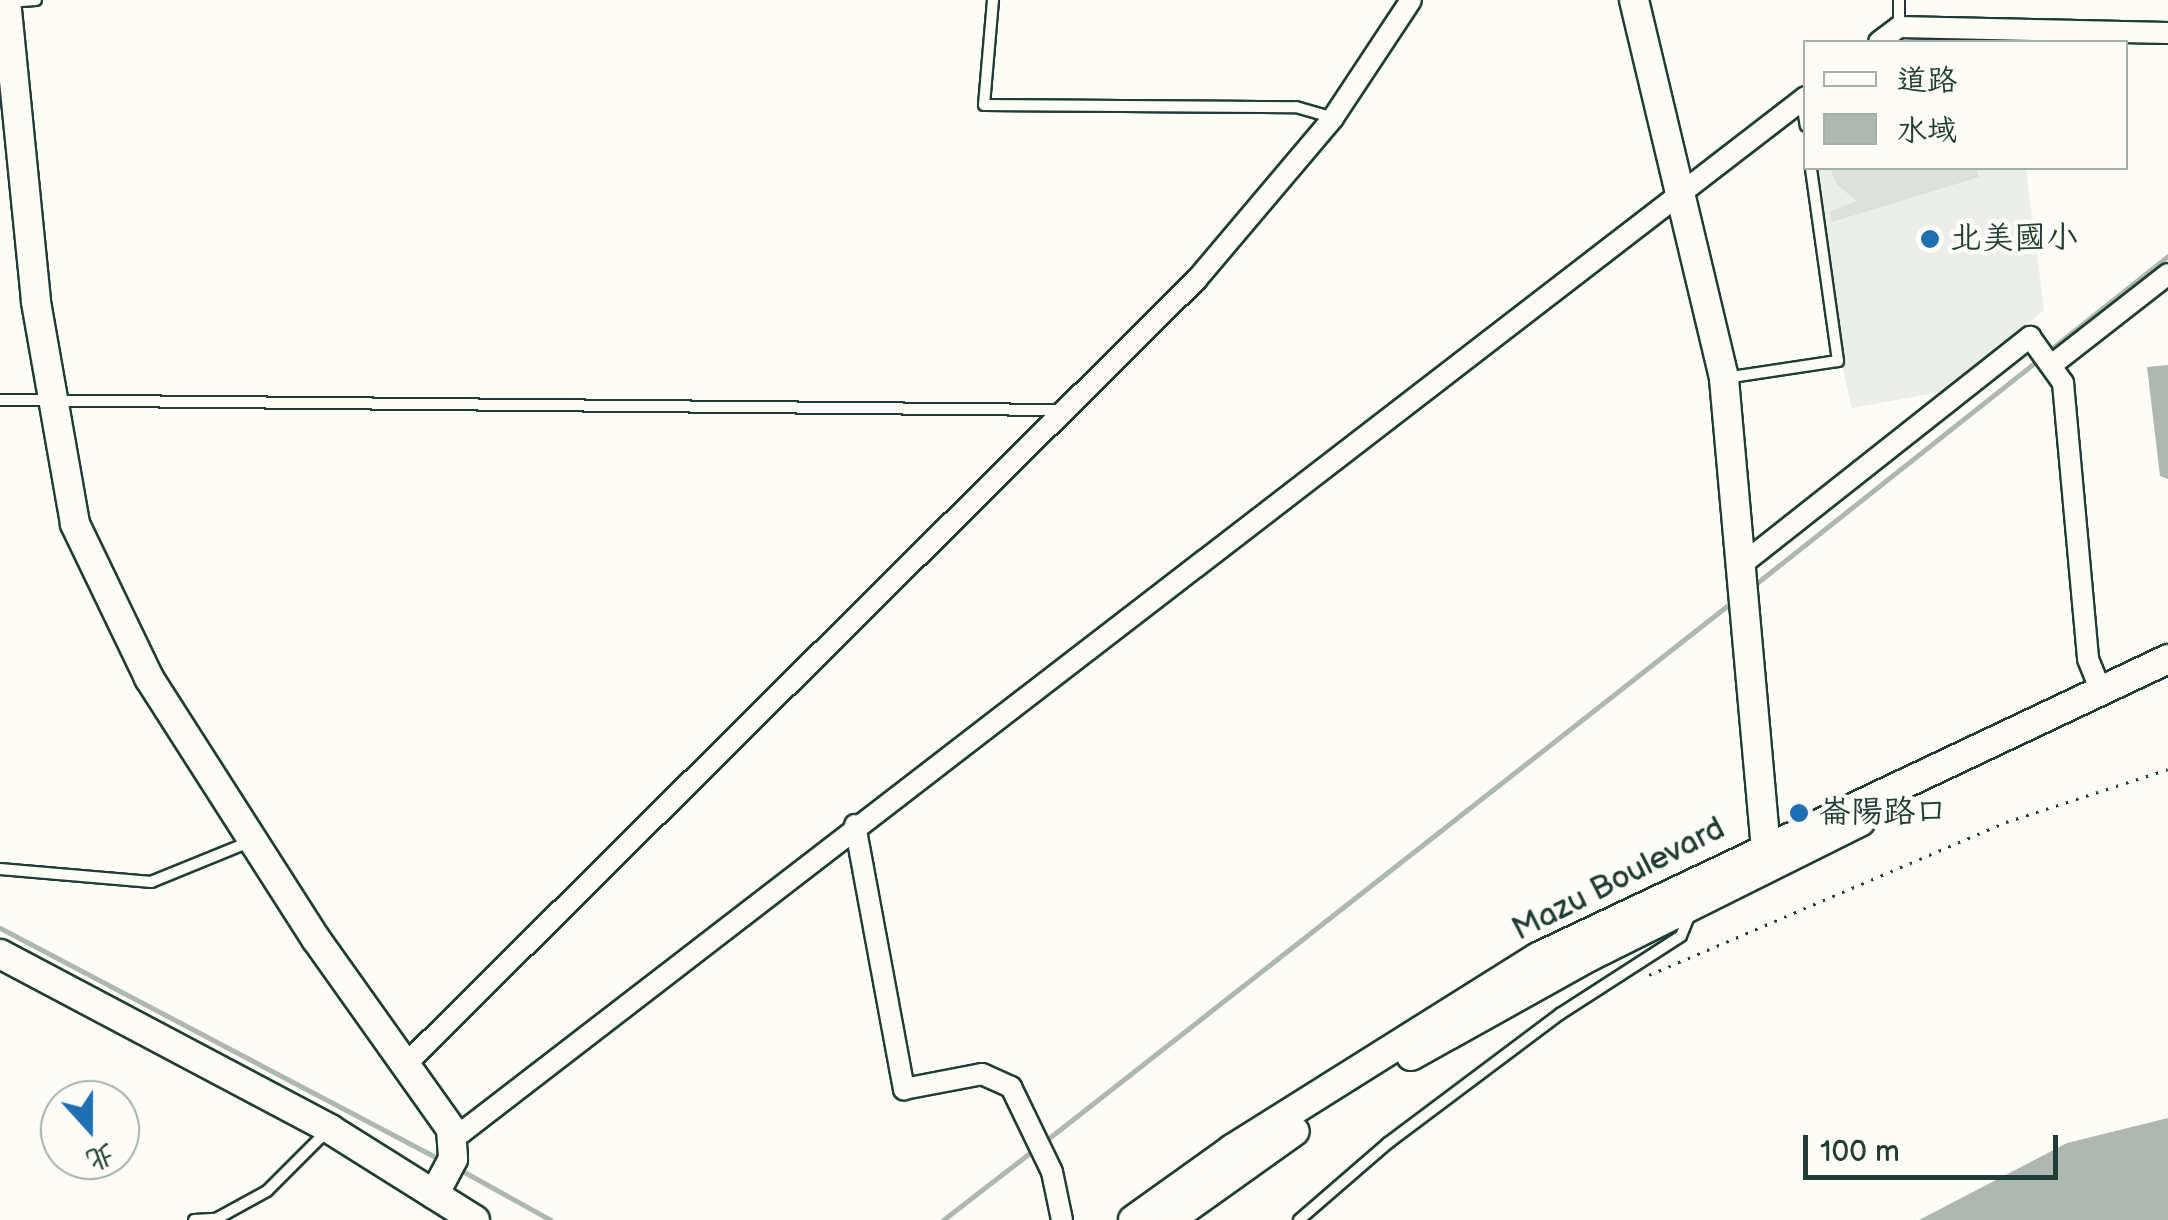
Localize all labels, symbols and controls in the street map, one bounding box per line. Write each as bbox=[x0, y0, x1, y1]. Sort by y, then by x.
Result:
legend bbox=[1803, 40, 2128, 170]
text: 道路 bbox=[1897, 63, 1957, 99]
text: 水域 bbox=[1897, 113, 1957, 149]
place label: 北美國小 bbox=[1950, 220, 2078, 258]
marker: 北美國小 bbox=[1919, 228, 1941, 250]
place label: 崙陽路口 bbox=[1819, 794, 1947, 832]
marker: 崙陽路口 bbox=[1788, 802, 1810, 824]
street label: Mazu Boulevard bbox=[1506, 810, 1732, 950]
north arrow bbox=[40, 1080, 140, 1180]
scale bar bbox=[1808, 1115, 2063, 1177]
text: 100 m bbox=[1820, 1134, 1900, 1170]
text: 北 bbox=[81, 1136, 119, 1177]

